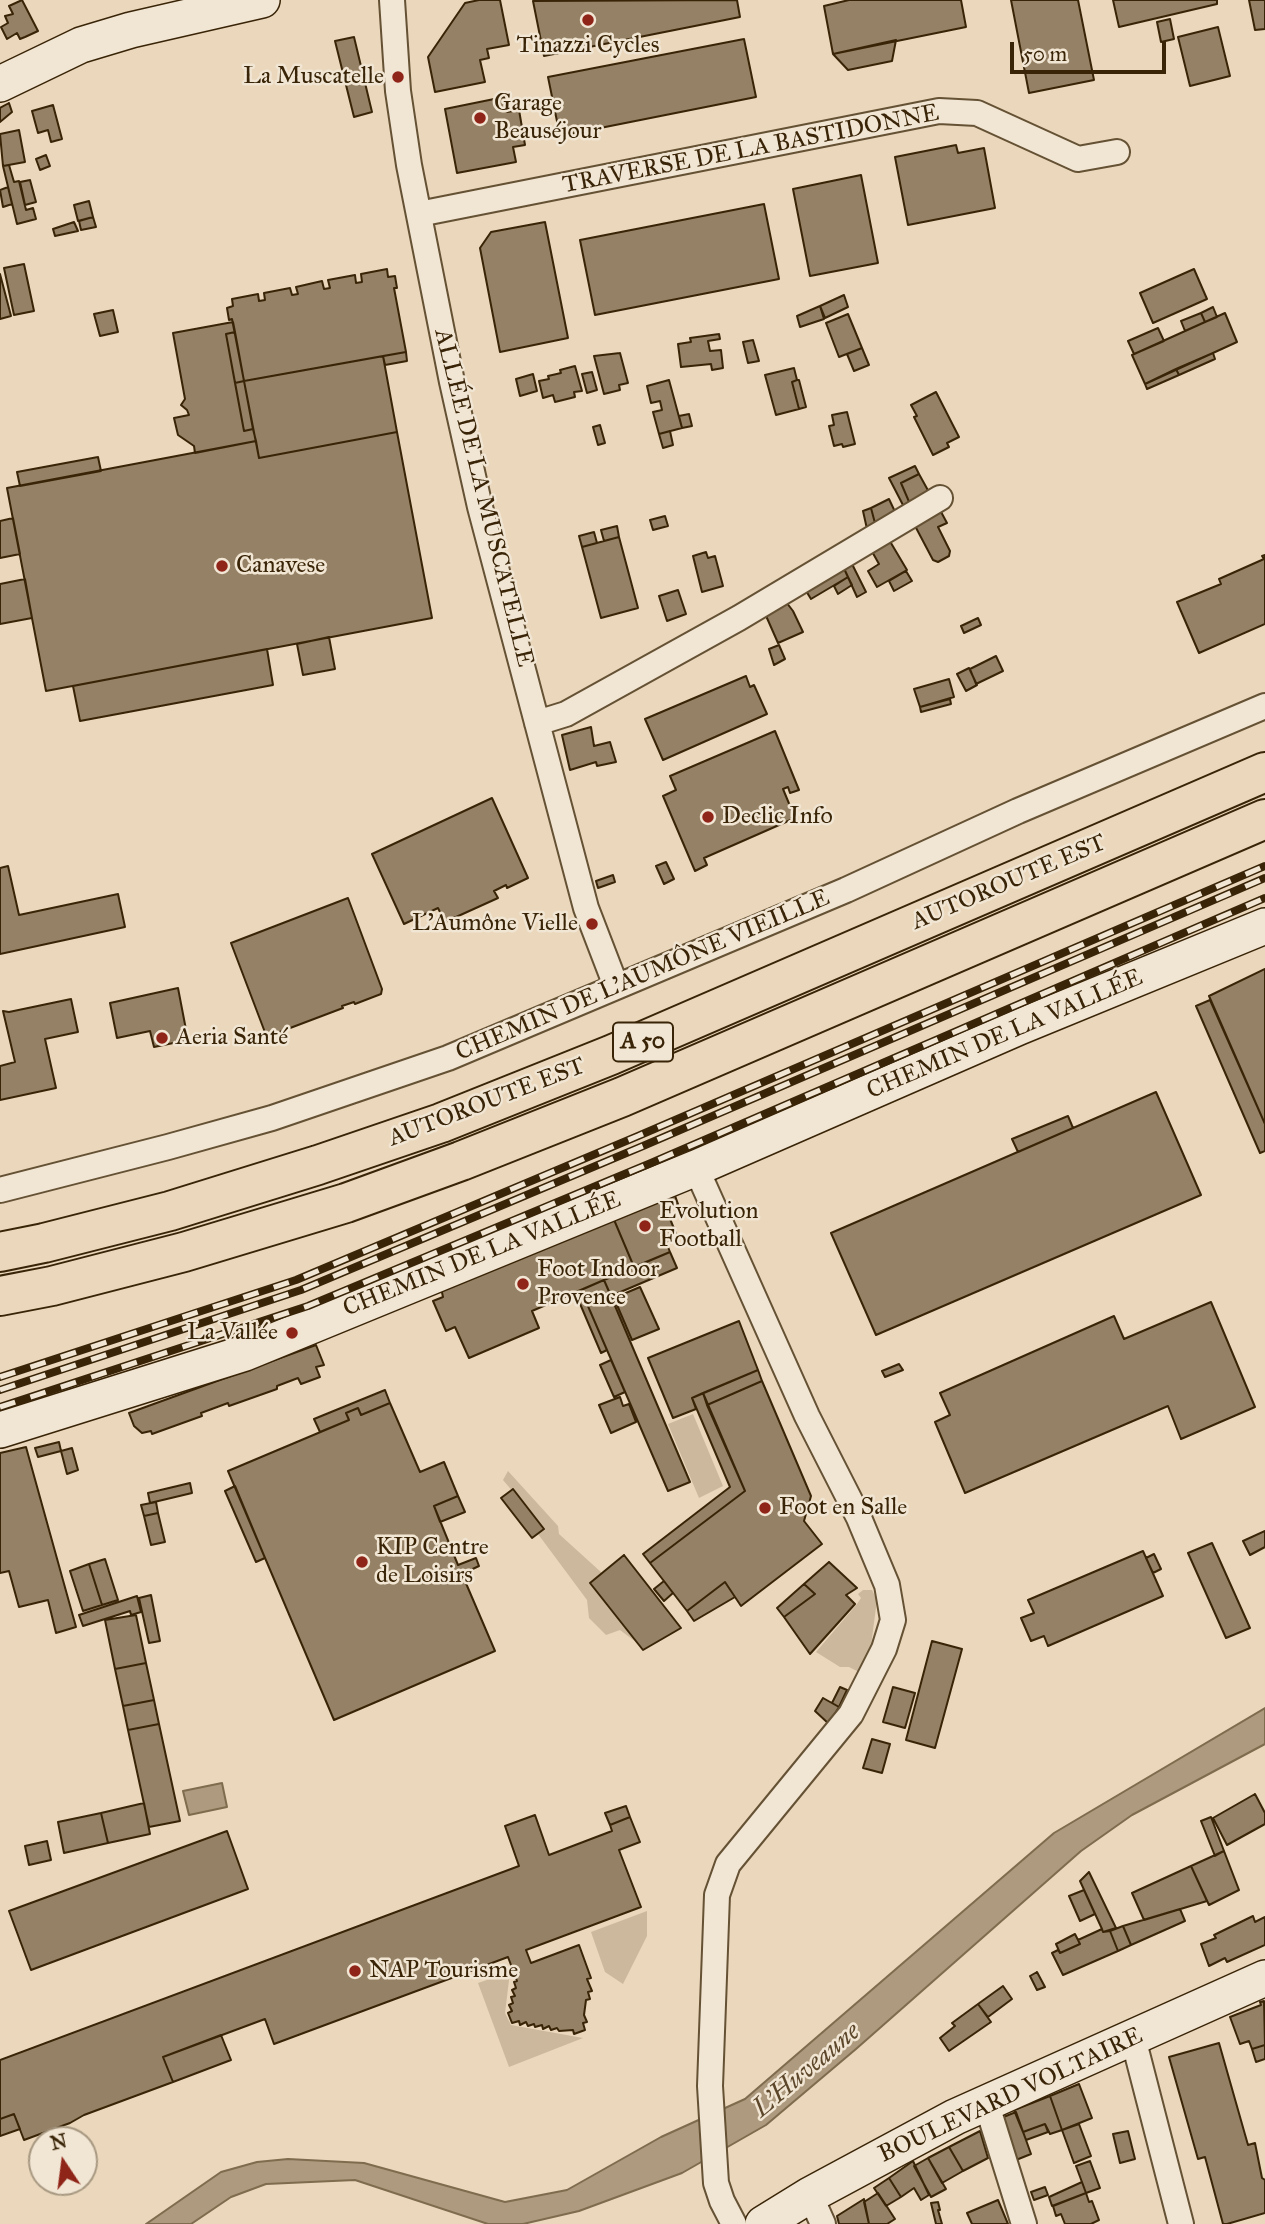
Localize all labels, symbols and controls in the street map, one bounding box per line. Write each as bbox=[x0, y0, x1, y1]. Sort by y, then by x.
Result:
marker: Tinazzi Cycles bbox=[580, 12, 596, 28]
scale bar bbox=[1013, 28, 1169, 72]
place label: Tinazzi Cycles bbox=[517, 32, 659, 60]
text: 50 m bbox=[1023, 41, 1067, 67]
place label: La Muscatelle bbox=[243, 63, 384, 91]
marker: La Muscatelle bbox=[390, 69, 406, 85]
place label: Garage Beauséjour bbox=[494, 90, 601, 146]
street label: TRAVERSE DE LA BASTIDONNE bbox=[560, 99, 942, 201]
marker: Garage Beauséjour bbox=[472, 110, 488, 126]
street label: ALLÉE DE LA MUSCATELLE bbox=[427, 326, 539, 670]
place label: Canavese bbox=[236, 552, 325, 580]
marker: Canavese bbox=[214, 558, 230, 574]
place label: Declic Info bbox=[722, 803, 833, 831]
marker: Declic Info bbox=[700, 809, 716, 825]
street label: AUTOROUTE EST bbox=[908, 829, 1110, 937]
street label: CHEMIN DE L'AUMÔNE VIEILLE bbox=[452, 884, 834, 1068]
place label: L'Aumône Vielle bbox=[412, 910, 578, 938]
marker: L'Aumône Vielle bbox=[584, 916, 600, 932]
street label: CHEMIN DE LA VALLÉE bbox=[863, 964, 1147, 1106]
road number: A 50 bbox=[613, 1023, 673, 1062]
place label: Aeria Santé bbox=[176, 1024, 288, 1052]
marker: Aeria Santé bbox=[154, 1030, 170, 1046]
street label: AUTOROUTE EST bbox=[385, 1052, 589, 1154]
street label: CHEMIN DE LA VALLÉE bbox=[339, 1186, 625, 1324]
place label: Evolution Football bbox=[659, 1198, 759, 1254]
marker: Evolution Football bbox=[637, 1218, 653, 1234]
place label: Foot Indoor Provence bbox=[537, 1256, 659, 1312]
marker: Foot Indoor Provence bbox=[515, 1276, 531, 1292]
place label: La Vallée bbox=[187, 1319, 278, 1347]
marker: La Vallée bbox=[284, 1325, 300, 1341]
place label: Foot en Salle bbox=[779, 1494, 907, 1522]
marker: Foot en Salle bbox=[757, 1500, 773, 1516]
place label: KIP Centre de Loisirs bbox=[376, 1534, 489, 1590]
marker: KIP Centre de Loisirs bbox=[354, 1554, 370, 1570]
place label: NAP Tourisme bbox=[369, 1957, 518, 1985]
marker: NAP Tourisme bbox=[347, 1963, 363, 1979]
water label: L'Huveaune bbox=[747, 2017, 867, 2125]
street label: BOULEVARD VOLTAIRE bbox=[874, 2022, 1148, 2170]
north arrow bbox=[28, 2126, 98, 2196]
text: N bbox=[48, 2129, 69, 2155]

